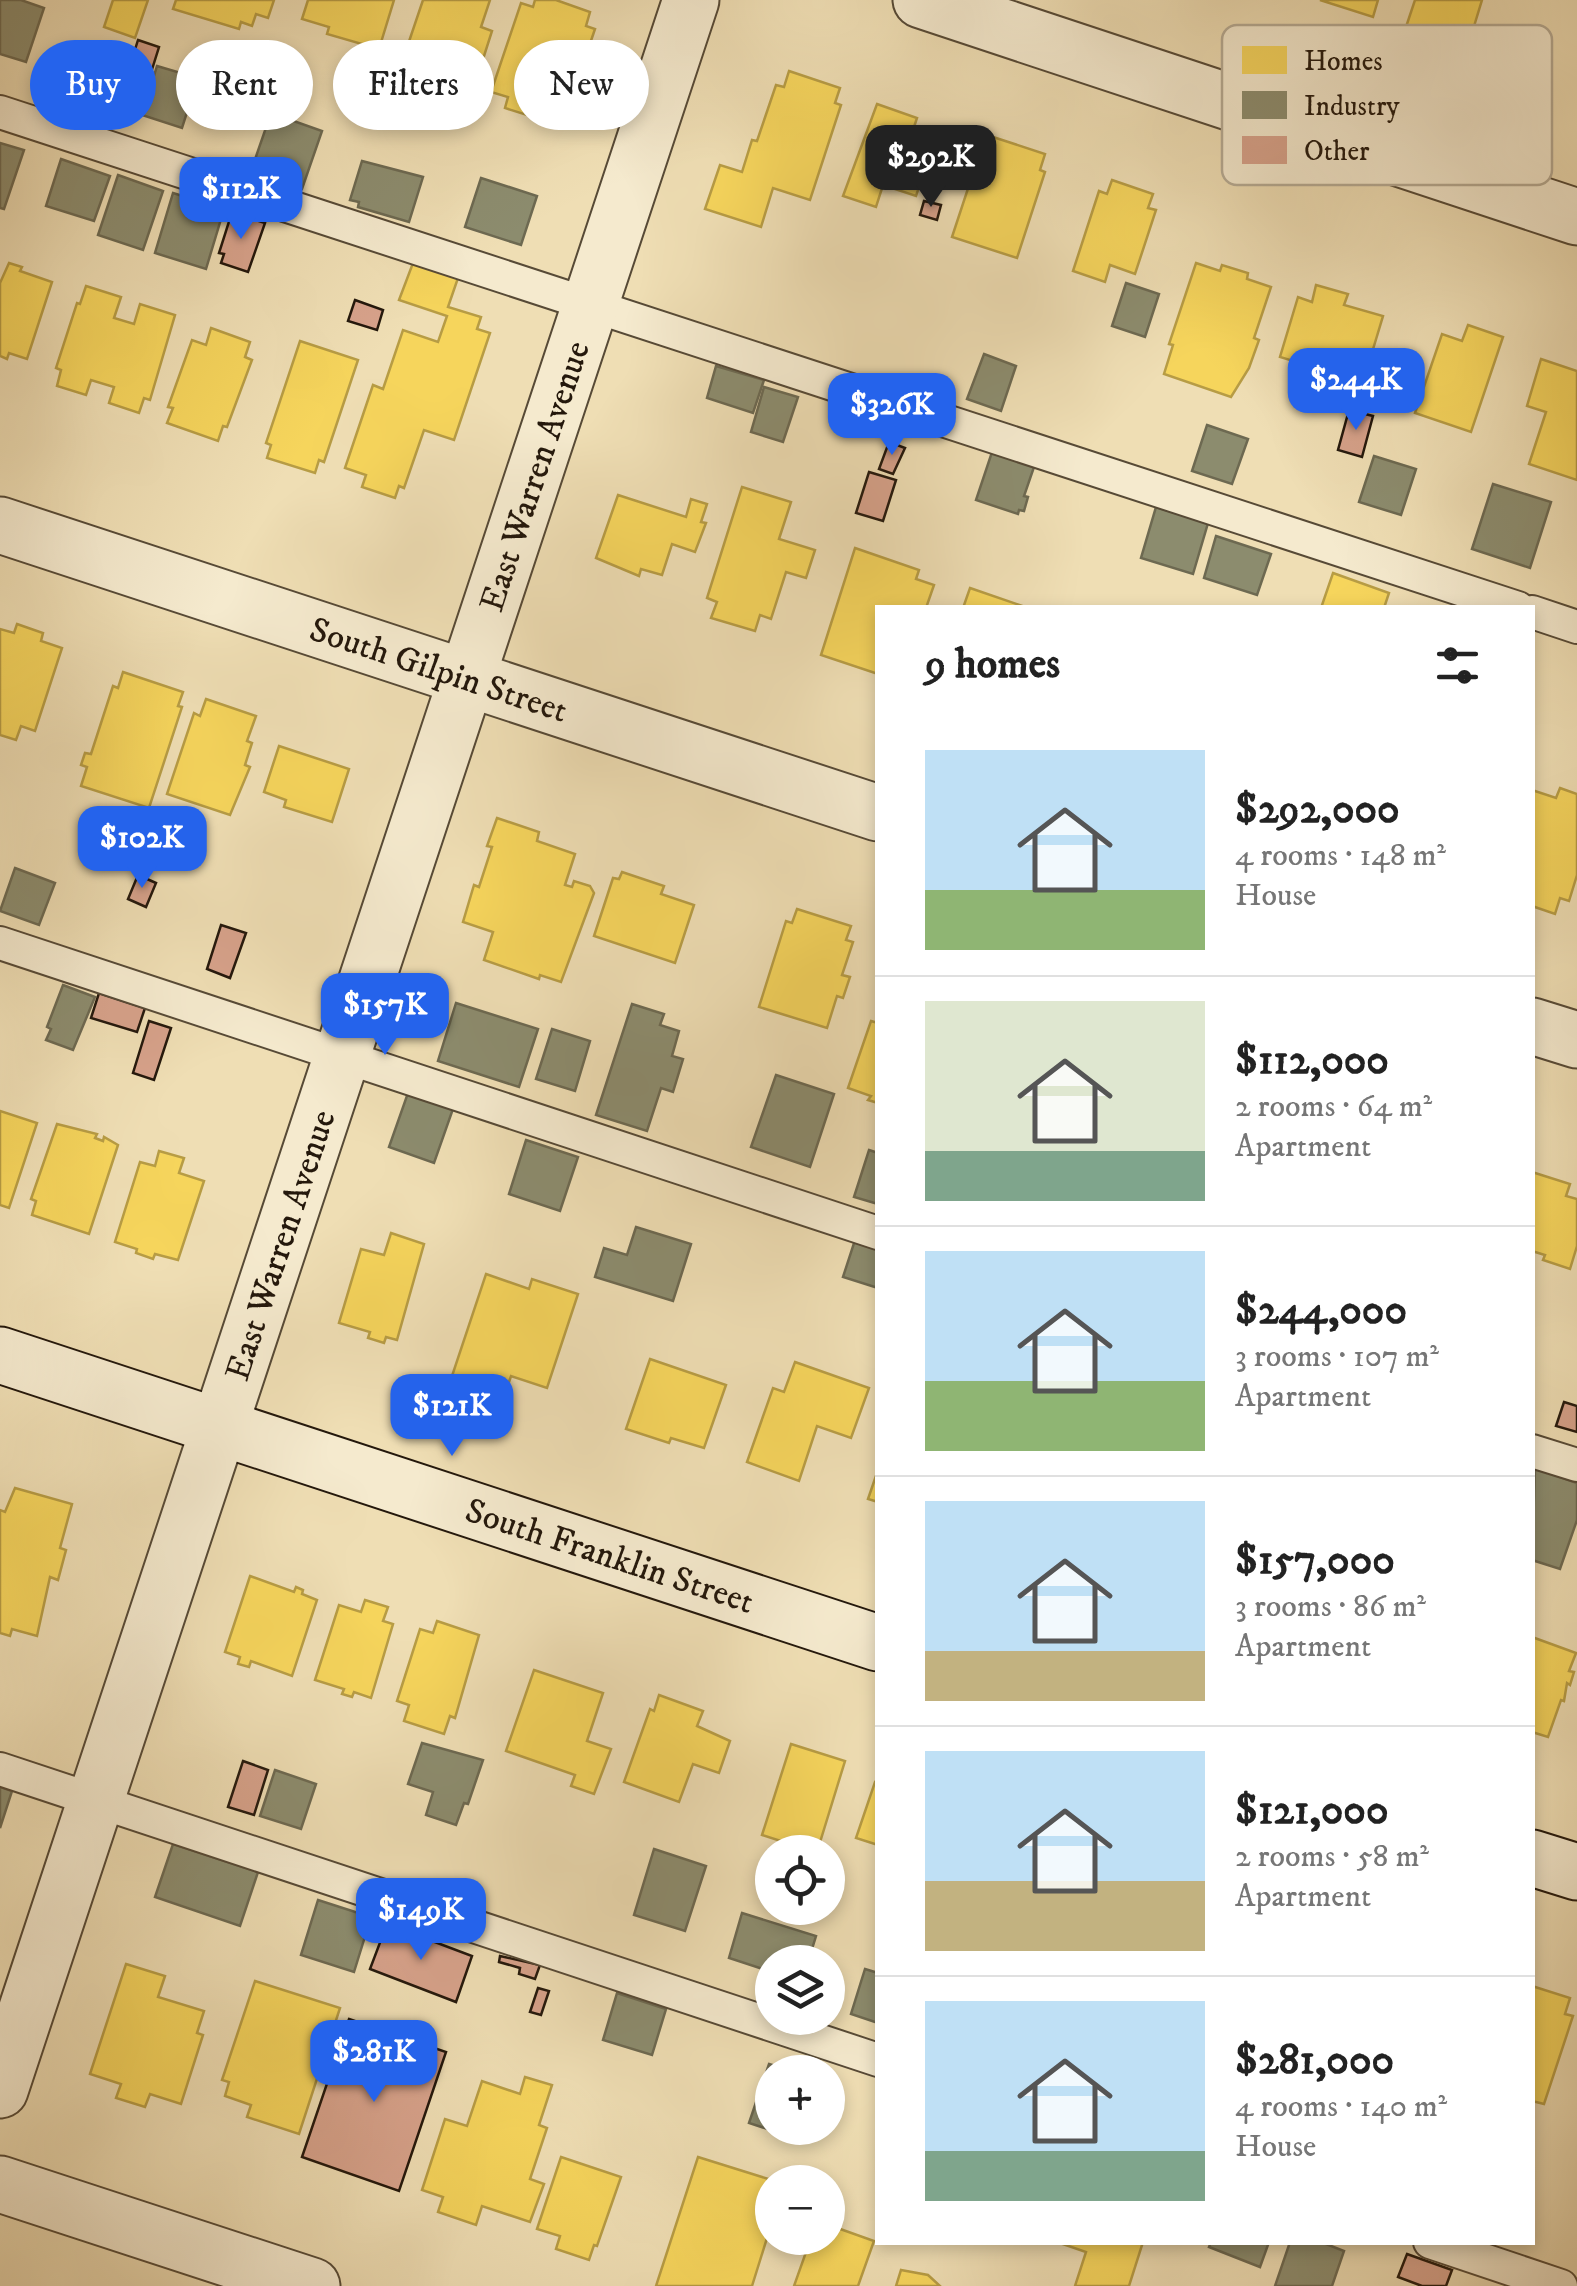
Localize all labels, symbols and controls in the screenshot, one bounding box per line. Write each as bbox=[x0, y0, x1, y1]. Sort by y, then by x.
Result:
legend bbox=[1222, 25, 1552, 185]
chip: Buy bbox=[30, 40, 156, 130]
chip: Rent bbox=[176, 40, 313, 130]
chip: Filters bbox=[333, 40, 494, 130]
chip: New bbox=[514, 40, 649, 130]
text: Homes bbox=[1304, 44, 1383, 79]
text: Industry bbox=[1304, 89, 1400, 124]
pin: $292K bbox=[861, 125, 1001, 210]
text: Other bbox=[1304, 134, 1370, 169]
text: $292K bbox=[887, 137, 975, 177]
pin: $112K bbox=[171, 157, 311, 242]
text: $112K bbox=[201, 169, 281, 209]
street label: East Warren Avenue bbox=[470, 336, 601, 617]
pin: $244K bbox=[1286, 348, 1426, 433]
text: $244K bbox=[1310, 360, 1402, 400]
pin: $326K bbox=[822, 373, 962, 458]
text: $326K bbox=[850, 385, 934, 425]
street label: South Gilpin Street bbox=[304, 608, 573, 734]
icon: filters bbox=[1430, 638, 1485, 693]
text: 9 homes bbox=[925, 639, 1060, 691]
text: $292,000 bbox=[1235, 784, 1400, 836]
icon: home bbox=[1005, 790, 1125, 910]
pin: $102K bbox=[72, 806, 212, 891]
text: $102K bbox=[100, 818, 184, 858]
text: 4 rooms · 148 m² bbox=[1235, 836, 1446, 876]
text: House bbox=[1235, 876, 1316, 916]
pin: $157K bbox=[315, 973, 455, 1058]
text: $157K bbox=[343, 985, 427, 1025]
text: $112,000 bbox=[1235, 1035, 1389, 1087]
icon: home bbox=[1005, 1041, 1125, 1161]
text: 2 rooms · 64 m² bbox=[1235, 1087, 1432, 1127]
street label: East Warren Avenue bbox=[216, 1105, 346, 1387]
text: Apartment bbox=[1235, 1127, 1371, 1167]
text: $244,000 bbox=[1235, 1285, 1407, 1337]
icon: home bbox=[1005, 1291, 1125, 1411]
text: 3 rooms · 107 m² bbox=[1235, 1337, 1439, 1377]
pin: $121K bbox=[382, 1374, 522, 1459]
text: Apartment bbox=[1235, 1377, 1371, 1417]
text: $121K bbox=[412, 1386, 492, 1426]
street label: South Franklin Street bbox=[460, 1489, 759, 1625]
text: $157,000 bbox=[1235, 1535, 1395, 1587]
icon: home bbox=[1005, 1541, 1125, 1661]
text: 3 rooms · 86 m² bbox=[1235, 1587, 1426, 1627]
text: Apartment bbox=[1235, 1627, 1371, 1667]
text: $121,000 bbox=[1235, 1785, 1389, 1837]
icon: home bbox=[1005, 1791, 1125, 1911]
map controls bbox=[755, 1835, 845, 2255]
button: locate bbox=[755, 1835, 845, 1925]
text: 2 rooms · 58 m² bbox=[1235, 1837, 1429, 1877]
text: Apartment bbox=[1235, 1877, 1371, 1917]
pin: $149K bbox=[351, 1878, 491, 1963]
text: $149K bbox=[378, 1890, 464, 1930]
button: layers bbox=[755, 1945, 845, 2035]
pin: $281K bbox=[304, 2020, 444, 2105]
text: $281K bbox=[332, 2032, 416, 2072]
text: $281,000 bbox=[1235, 2035, 1394, 2087]
icon: home bbox=[1005, 2041, 1125, 2161]
button: + bbox=[755, 2055, 845, 2145]
text: 4 rooms · 140 m² bbox=[1235, 2087, 1447, 2127]
text: House bbox=[1235, 2127, 1316, 2167]
button: − bbox=[755, 2165, 845, 2255]

